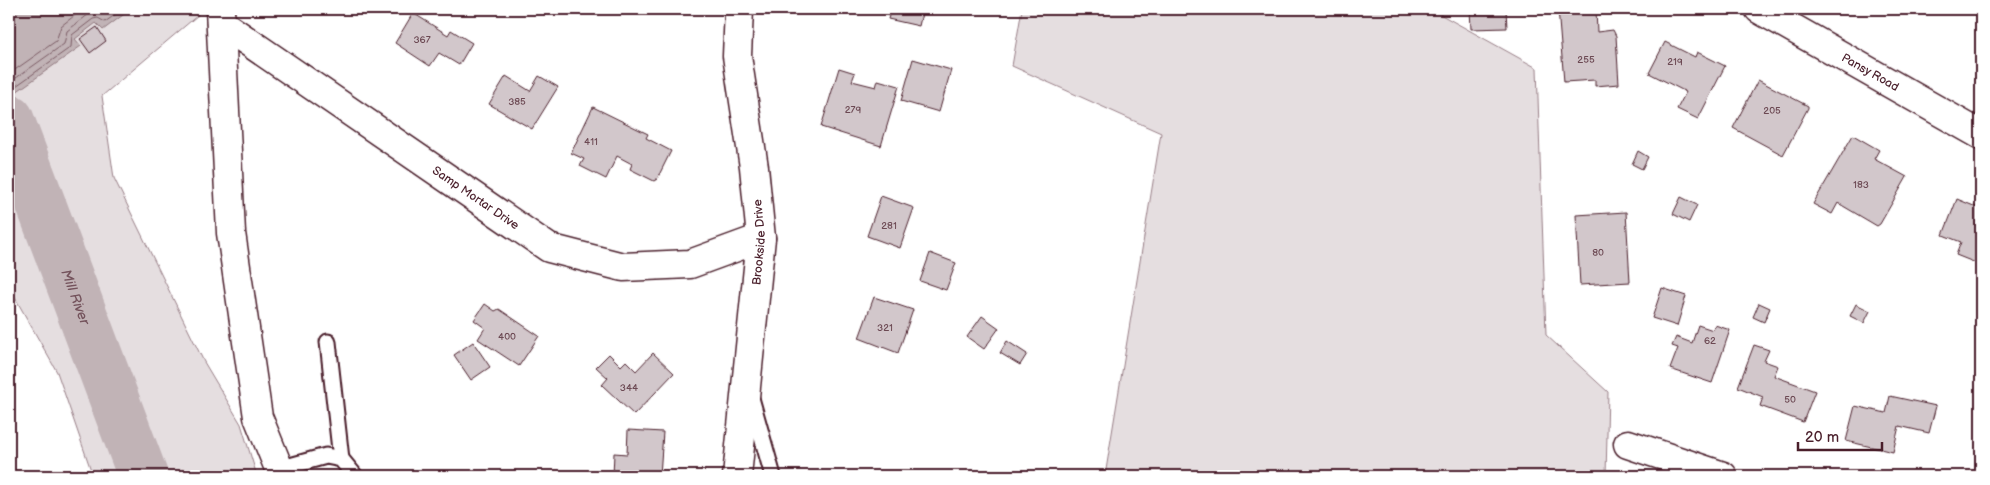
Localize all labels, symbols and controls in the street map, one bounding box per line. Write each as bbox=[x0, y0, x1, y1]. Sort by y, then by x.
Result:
house number: 367 bbox=[413, 34, 431, 46]
street label: Pansy Road bbox=[1839, 50, 1902, 94]
house number: 255 bbox=[1577, 54, 1595, 66]
house number: 219 bbox=[1667, 56, 1683, 68]
house number: 385 bbox=[508, 96, 526, 108]
house number: 279 bbox=[845, 104, 862, 116]
house number: 205 bbox=[1763, 105, 1781, 117]
house number: 411 bbox=[584, 136, 598, 148]
street label: Samp Mortar Drive bbox=[430, 163, 522, 233]
house number: 183 bbox=[1853, 179, 1869, 191]
street label: Brookside Drive bbox=[749, 199, 768, 286]
house number: 281 bbox=[881, 220, 897, 232]
house number: 80 bbox=[1592, 247, 1604, 259]
water label: Mill River bbox=[58, 267, 94, 328]
house number: 321 bbox=[877, 322, 893, 334]
house number: 400 bbox=[498, 331, 516, 343]
house number: 62 bbox=[1704, 335, 1716, 347]
house number: 344 bbox=[620, 382, 638, 394]
house number: 50 bbox=[1784, 394, 1796, 406]
scale bar bbox=[1798, 420, 1881, 452]
text: 20 m bbox=[1805, 428, 1839, 447]

